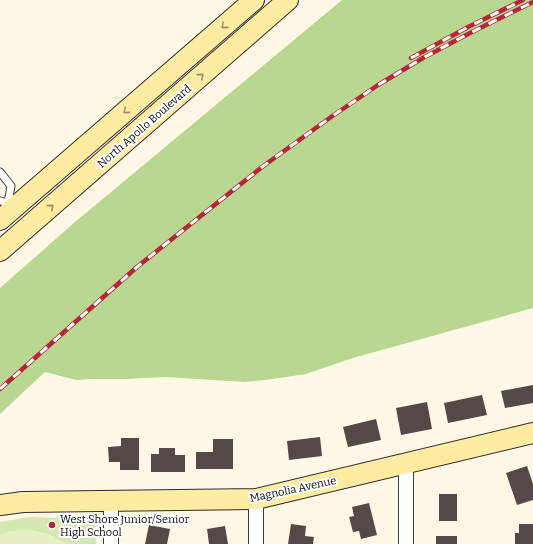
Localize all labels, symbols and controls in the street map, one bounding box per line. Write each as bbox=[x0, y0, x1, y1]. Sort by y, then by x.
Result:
one-way arrow bbox=[222, 21, 229, 28]
one-way arrow bbox=[197, 73, 204, 80]
street label: North Apollo Boulevard bbox=[95, 82, 194, 171]
one-way arrow bbox=[124, 106, 131, 113]
one-way arrow bbox=[46, 205, 53, 212]
street label: Magnolia Avenue bbox=[249, 474, 338, 505]
place label: West Shore Junior/Senior High School bbox=[60, 513, 190, 539]
marker: West Shore Junior/Senior High School bbox=[47, 520, 57, 530]

